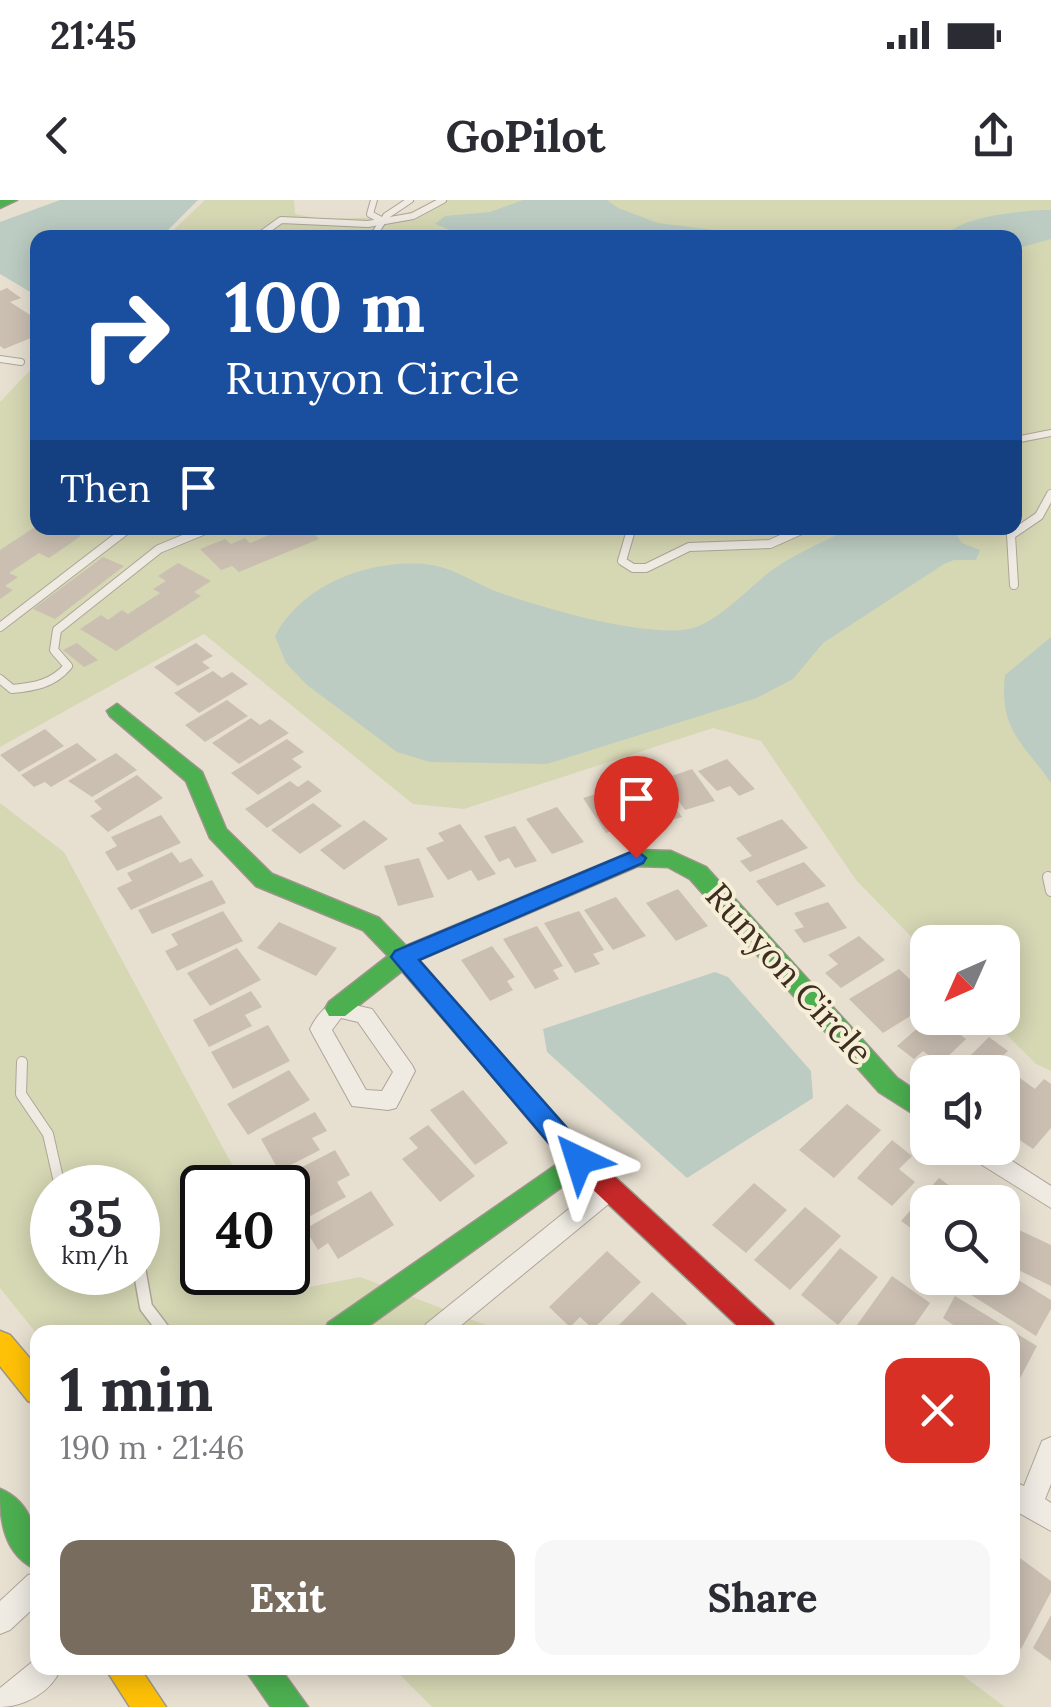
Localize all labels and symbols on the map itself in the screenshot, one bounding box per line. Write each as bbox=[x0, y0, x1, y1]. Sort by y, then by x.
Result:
pin bbox=[594, 756, 679, 859]
street label: Runyon Circle bbox=[696, 873, 883, 1074]
north arrow bbox=[910, 925, 1020, 1035]
position arrow bbox=[527, 1108, 631, 1212]
speed limit sign: 40 bbox=[180, 1165, 310, 1295]

